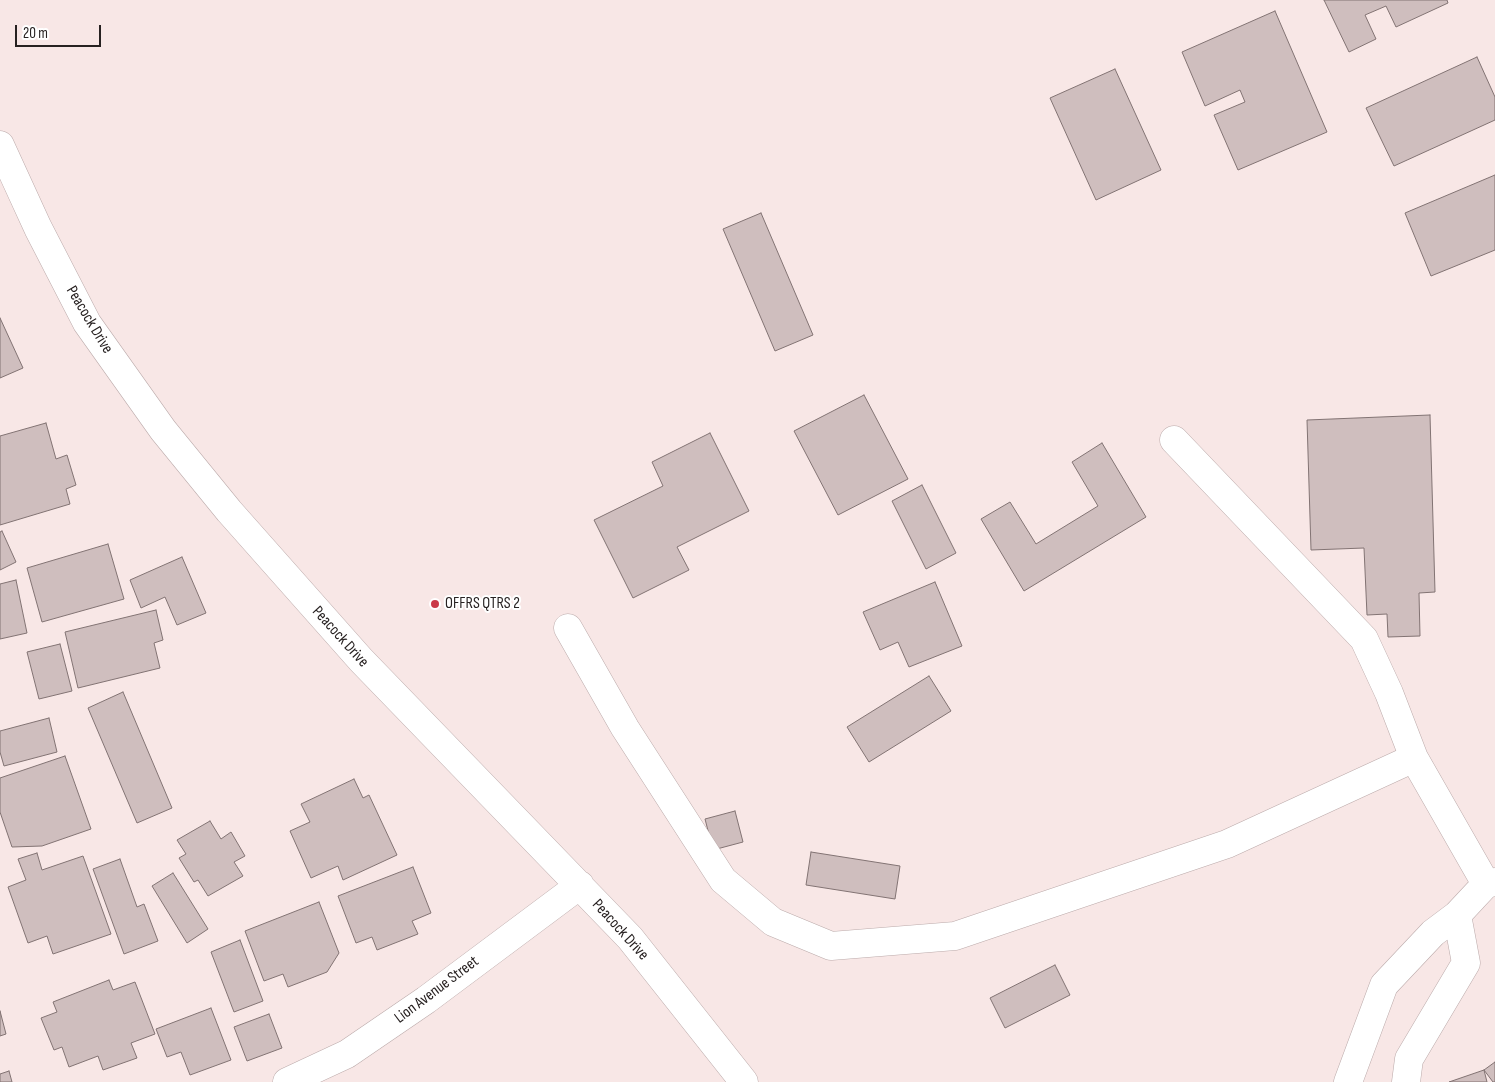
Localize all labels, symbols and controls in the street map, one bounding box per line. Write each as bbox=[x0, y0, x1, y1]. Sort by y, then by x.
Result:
scale bar bbox=[18, 15, 104, 47]
text: 20 m bbox=[23, 24, 48, 43]
street label: Peacock Drive bbox=[61, 283, 117, 357]
place label: OFFRS QTRS 2 bbox=[445, 594, 520, 614]
marker: OFFRS QTRS 2 bbox=[429, 598, 441, 610]
street label: Peacock Drive bbox=[308, 603, 372, 671]
street label: Peacock Drive bbox=[588, 896, 652, 964]
street label: Lion Avenue Street bbox=[391, 952, 483, 1028]

